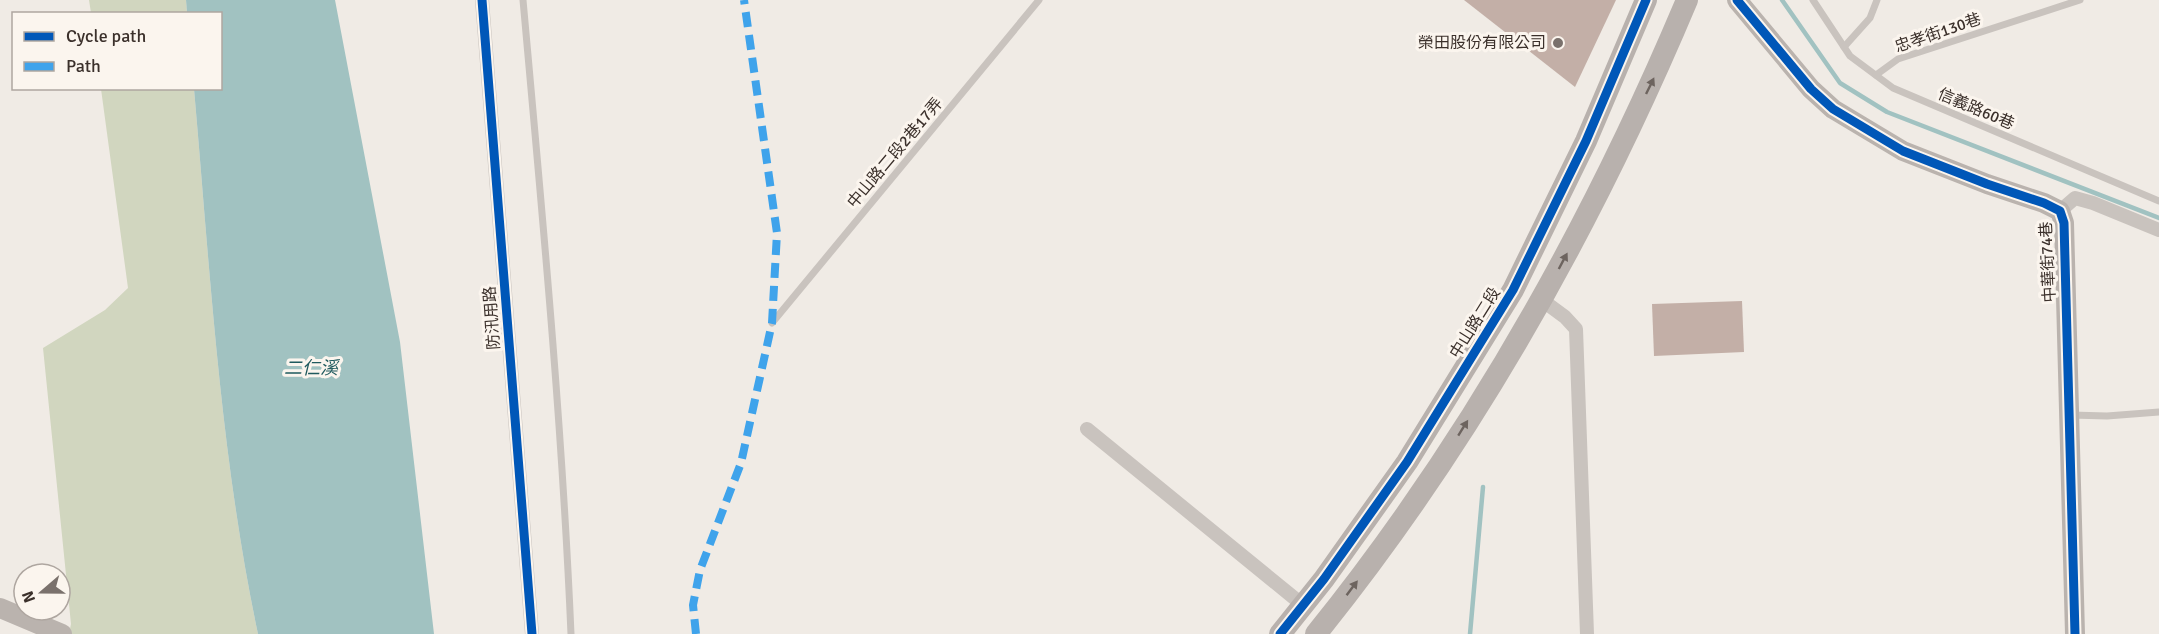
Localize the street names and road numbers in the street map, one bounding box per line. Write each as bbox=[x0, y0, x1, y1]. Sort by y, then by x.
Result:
street label: 忠孝街130巷 bbox=[1892, 9, 1984, 57]
street label: 信義路60巷 bbox=[1935, 84, 2017, 134]
street label: 中山路二段2巷17弄 bbox=[843, 94, 947, 212]
street label: 中華街74巷 bbox=[2036, 221, 2060, 303]
street label: 中山路二段 bbox=[1445, 284, 1505, 362]
street label: 防汛用路 bbox=[480, 285, 504, 351]

